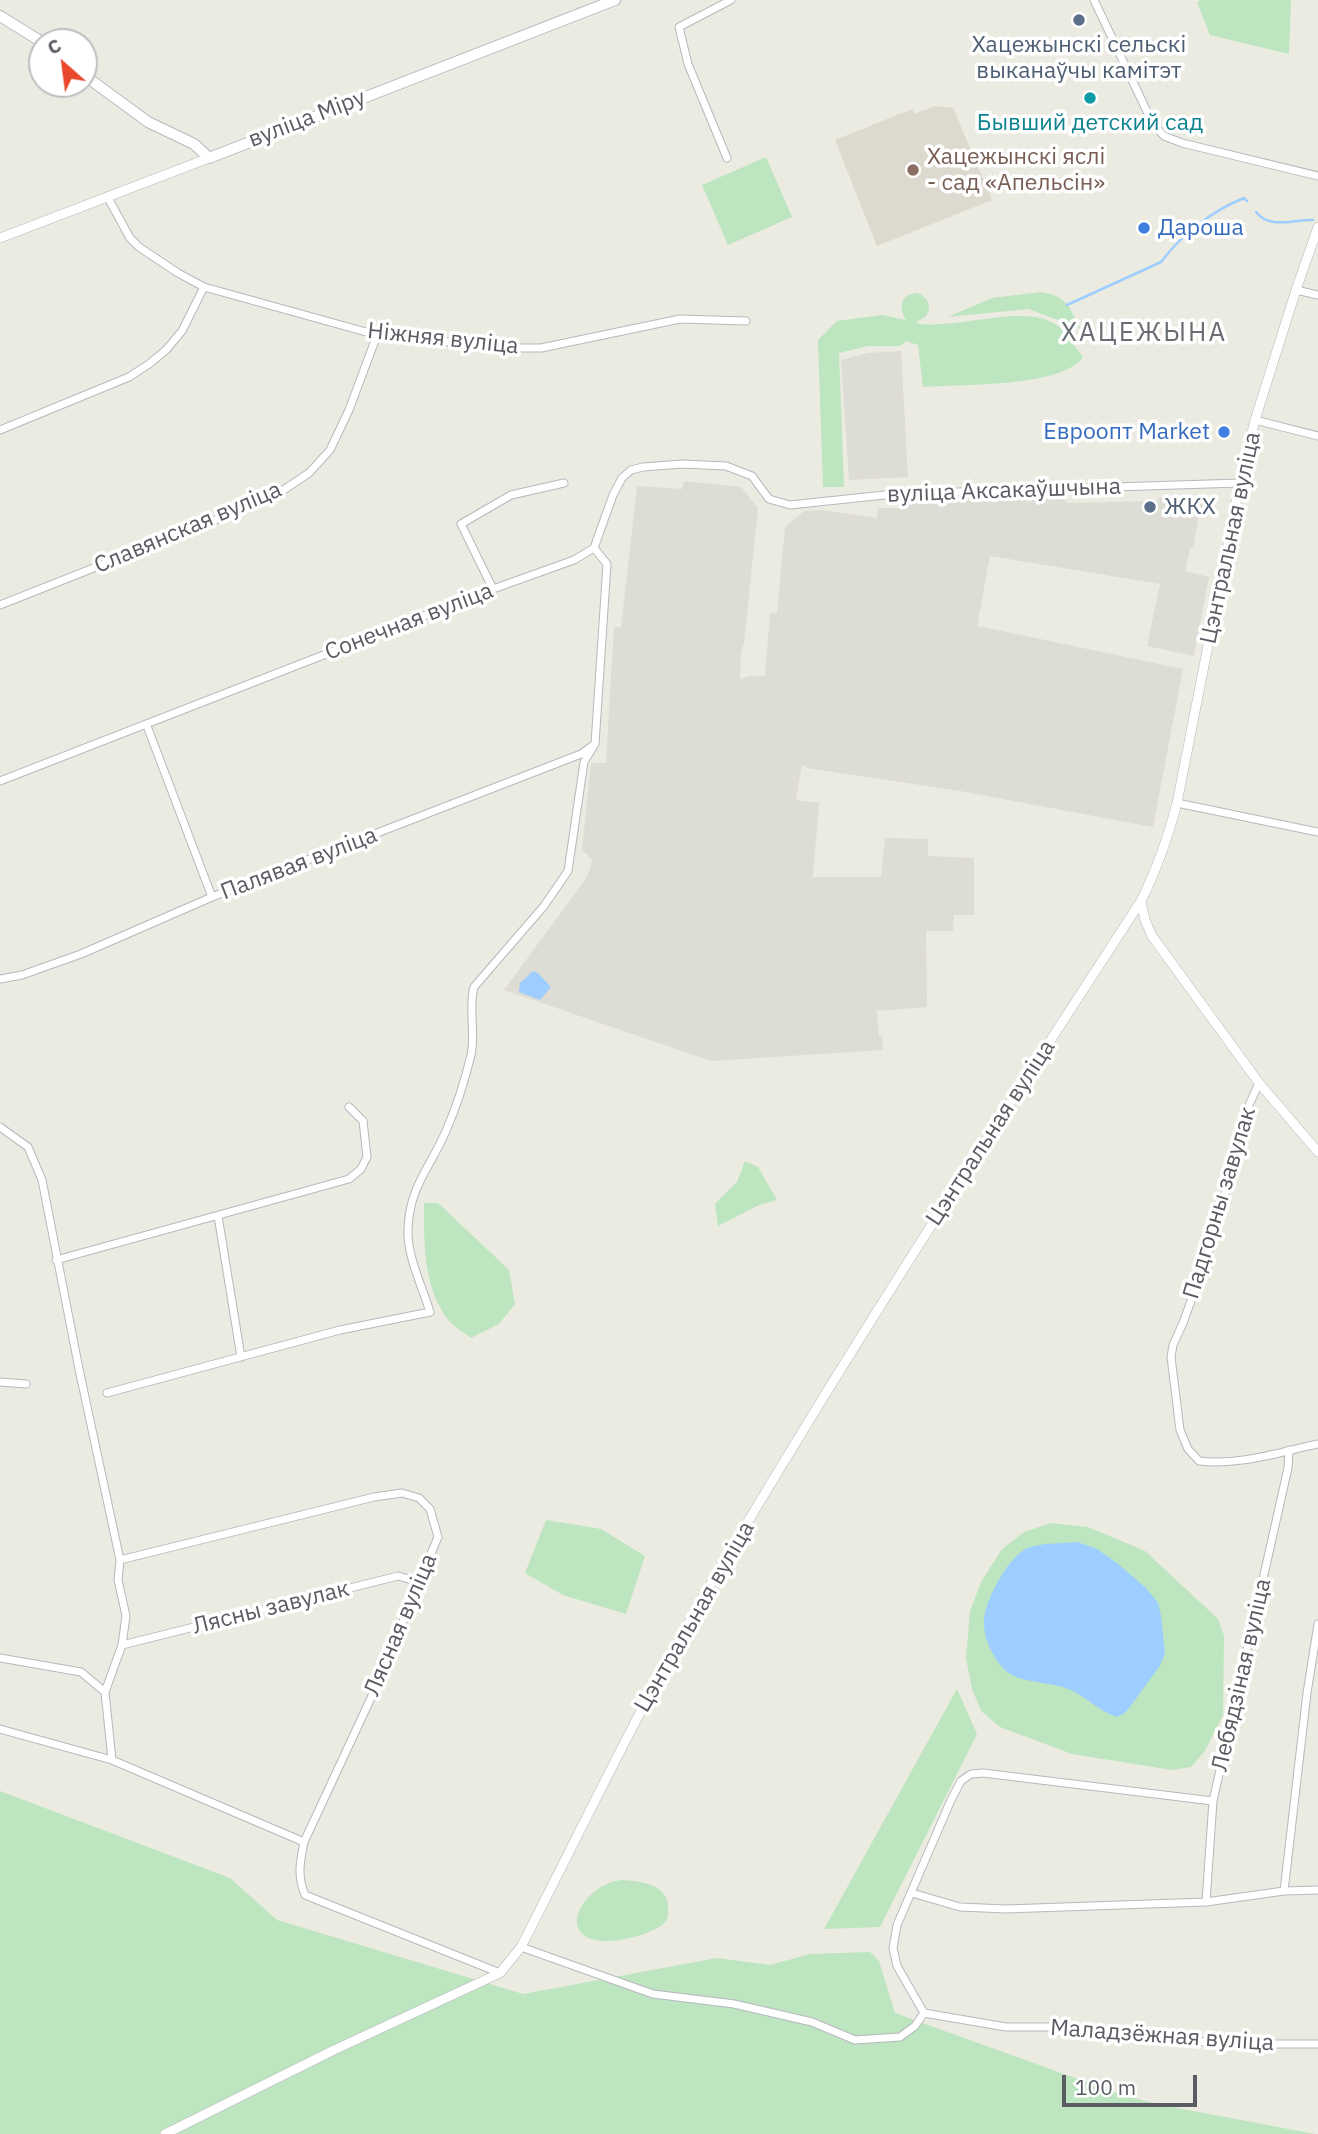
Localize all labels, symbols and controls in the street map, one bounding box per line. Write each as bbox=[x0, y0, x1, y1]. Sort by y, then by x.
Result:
marker: Хацежынскі сельскі выканаўчы камітэт bbox=[1071, 12, 1087, 28]
north arrow bbox=[28, 28, 98, 98]
place label: Хацежынскі сельскі выканаўчы камітэт bbox=[972, 31, 1186, 85]
text: С bbox=[43, 33, 65, 60]
street label: вуліца Міру bbox=[245, 84, 369, 154]
marker: Бывший детский сад bbox=[1082, 90, 1098, 106]
place label: Бывший детский сад bbox=[977, 109, 1203, 137]
place label: Хацежынскі яслі - сад «Апельсін» bbox=[927, 143, 1105, 197]
marker: Хацежынскі яслі - сад «Апельсін» bbox=[905, 162, 921, 178]
place label: Дароша bbox=[1158, 214, 1244, 242]
marker: Дароша bbox=[1136, 220, 1152, 236]
street label: Ніжняя вуліца bbox=[366, 317, 520, 361]
district label: ХАЦЕЖЫНА bbox=[1062, 317, 1226, 349]
place label: Евроопт Market bbox=[1043, 418, 1210, 446]
marker: Евроопт Market bbox=[1216, 424, 1232, 440]
street label: Цэнтральная вуліца bbox=[1195, 430, 1267, 646]
street label: вуліца Аксакаўшчына bbox=[887, 473, 1121, 509]
street label: Славянская вуліца bbox=[90, 476, 286, 580]
place label: ЖКХ bbox=[1164, 493, 1216, 521]
marker: ЖКХ bbox=[1142, 499, 1158, 515]
street label: Сонечная вуліца bbox=[321, 577, 497, 667]
street label: Палявая вуліца bbox=[217, 822, 381, 906]
street label: Цэнтральная вуліца bbox=[921, 1035, 1061, 1231]
street label: Падгорны завулак bbox=[1178, 1104, 1262, 1302]
street label: Цэнтральная вуліца bbox=[629, 1517, 761, 1717]
street label: Лясная вуліца bbox=[359, 1550, 443, 1700]
street label: Лясны завулак bbox=[190, 1575, 352, 1641]
street label: Лебядзіная вуліца bbox=[1206, 1576, 1278, 1774]
street label: Маладзёжная вуліца bbox=[1049, 2014, 1275, 2058]
scale bar bbox=[1066, 2060, 1201, 2104]
text: 100 m bbox=[1075, 2073, 1136, 2101]

